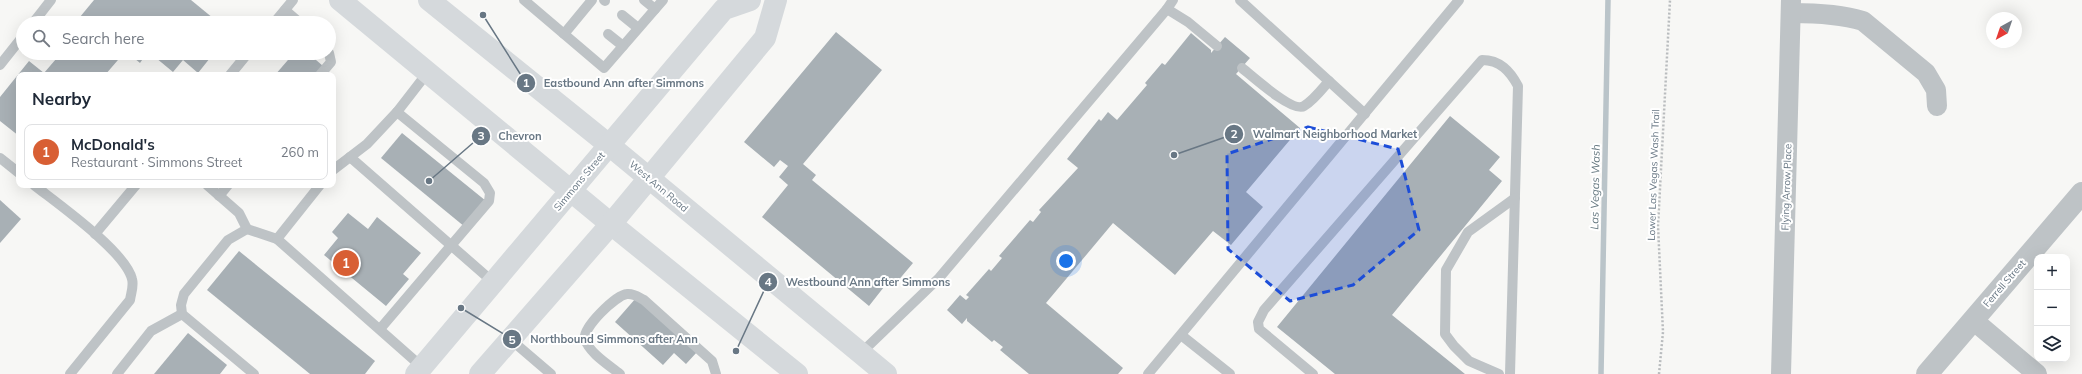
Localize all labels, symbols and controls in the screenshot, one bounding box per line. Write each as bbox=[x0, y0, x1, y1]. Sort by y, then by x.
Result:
north arrow bbox=[1986, 12, 2022, 48]
search box bbox=[16, 16, 336, 60]
icon: search bbox=[30, 27, 52, 49]
text: Search here bbox=[62, 29, 144, 48]
callout: Eastbound Ann after Simmons bbox=[516, 72, 712, 95]
text: 1 bbox=[522, 75, 530, 90]
text: Eastbound Ann after Simmons bbox=[544, 76, 705, 90]
text: Nearby bbox=[32, 88, 91, 109]
street label: Lower Las Vegas Wash Trail bbox=[1645, 109, 1662, 241]
callout: Walmart Neighborhood Market bbox=[1224, 122, 1425, 145]
callout: Chevron bbox=[471, 124, 550, 147]
text: 2 bbox=[1230, 126, 1238, 141]
text: Walmart Neighborhood Market bbox=[1253, 127, 1417, 141]
text: 3 bbox=[477, 128, 485, 143]
text: Chevron bbox=[498, 129, 542, 143]
text: McDonald's bbox=[71, 135, 155, 154]
street label: Flying Arrow Place bbox=[1778, 143, 1795, 231]
text: 1 bbox=[42, 144, 50, 160]
text: 260 m bbox=[281, 144, 319, 160]
water label: Las Vegas Wash bbox=[1587, 144, 1603, 230]
street label: Simmons Street bbox=[551, 149, 608, 213]
text: Restaurant · Simmons Street bbox=[71, 154, 242, 170]
street label: West Ann Road bbox=[626, 158, 691, 215]
pin: 1 bbox=[333, 248, 359, 278]
your location bbox=[1056, 251, 1076, 271]
map controls bbox=[2034, 254, 2070, 362]
button: + bbox=[2034, 254, 2070, 290]
street label: Ferrell Street bbox=[1980, 257, 2029, 310]
callout: Westbound Ann after Simmons bbox=[758, 270, 958, 293]
text: 4 bbox=[764, 274, 772, 289]
text: Westbound Ann after Simmons bbox=[786, 275, 951, 289]
button: − bbox=[2034, 290, 2070, 326]
button: layers bbox=[2034, 326, 2070, 362]
callout: Northbound Simmons after Ann bbox=[502, 328, 705, 351]
text: 5 bbox=[508, 332, 516, 347]
text: Northbound Simmons after Ann bbox=[530, 332, 698, 346]

